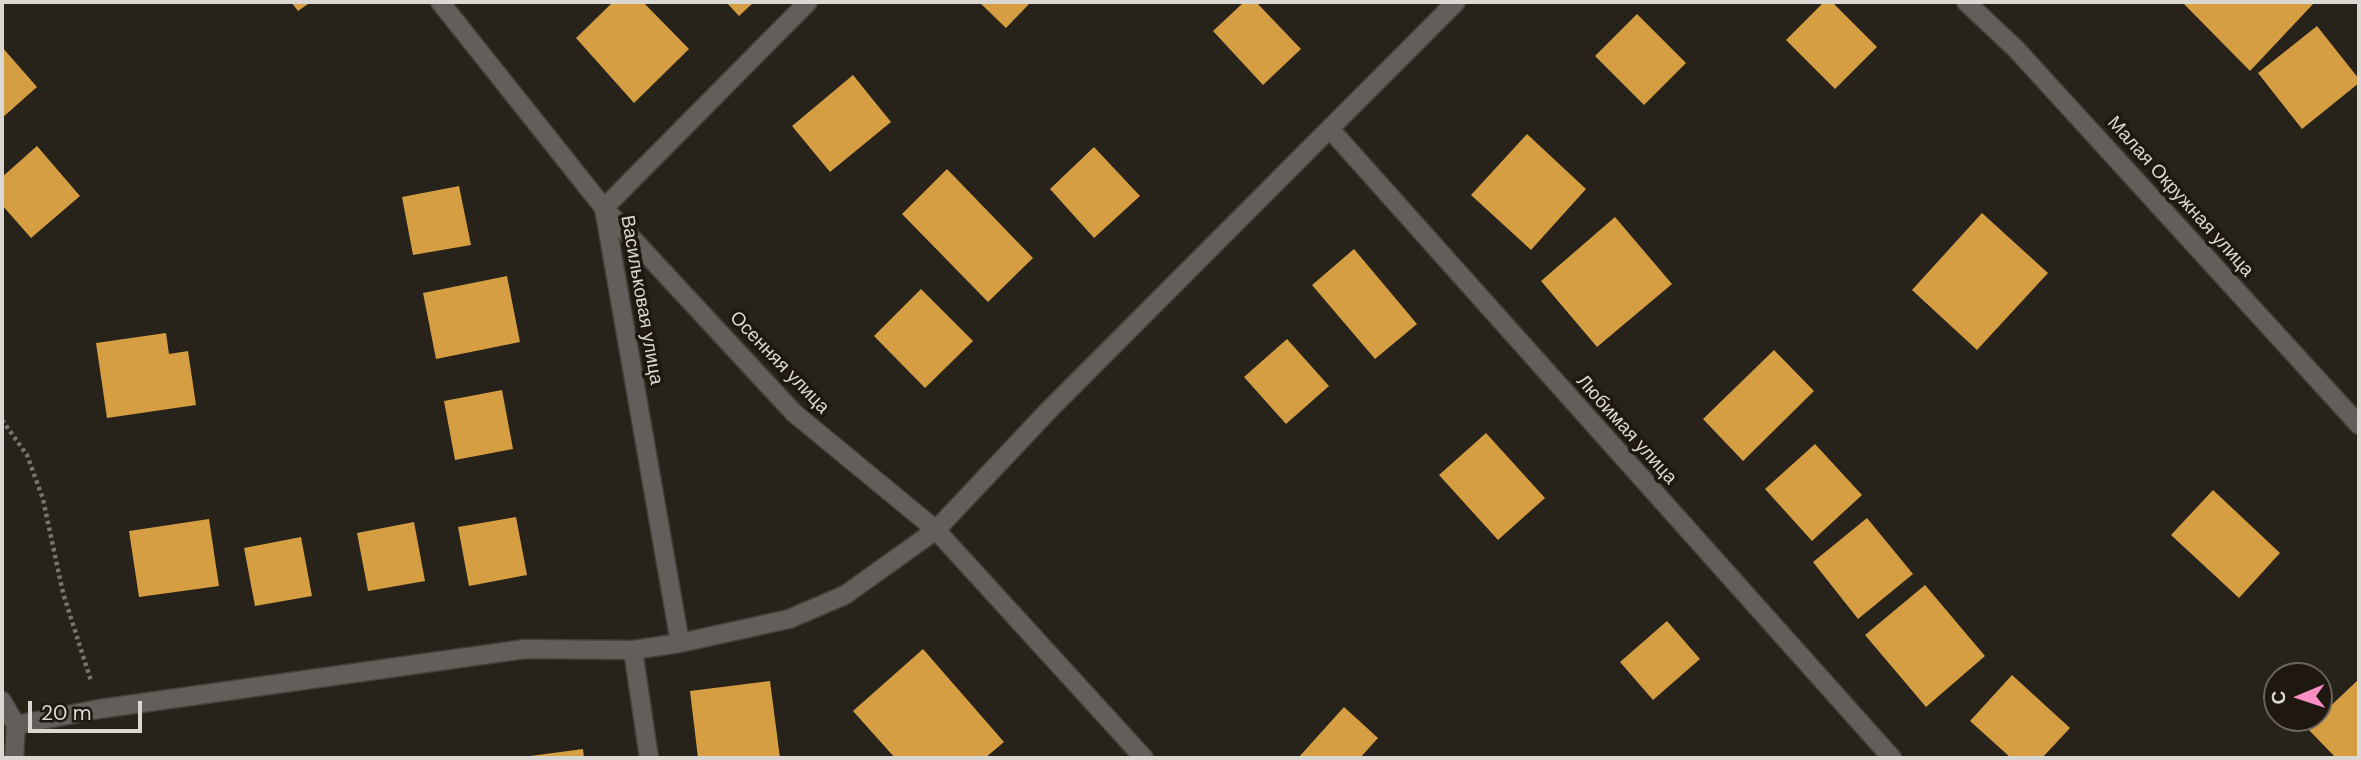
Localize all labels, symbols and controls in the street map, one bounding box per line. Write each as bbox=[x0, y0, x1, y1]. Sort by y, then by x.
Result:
street label: Малая Окружная улица bbox=[2102, 112, 2258, 282]
street label: Васильковая улица bbox=[615, 214, 667, 386]
street label: Осенняя улица bbox=[724, 307, 834, 419]
street label: Любимая улица bbox=[1571, 371, 1681, 489]
north arrow bbox=[2263, 662, 2333, 732]
scale bar bbox=[32, 686, 145, 730]
text: С bbox=[2266, 690, 2291, 705]
text: 20 m bbox=[41, 699, 92, 727]

